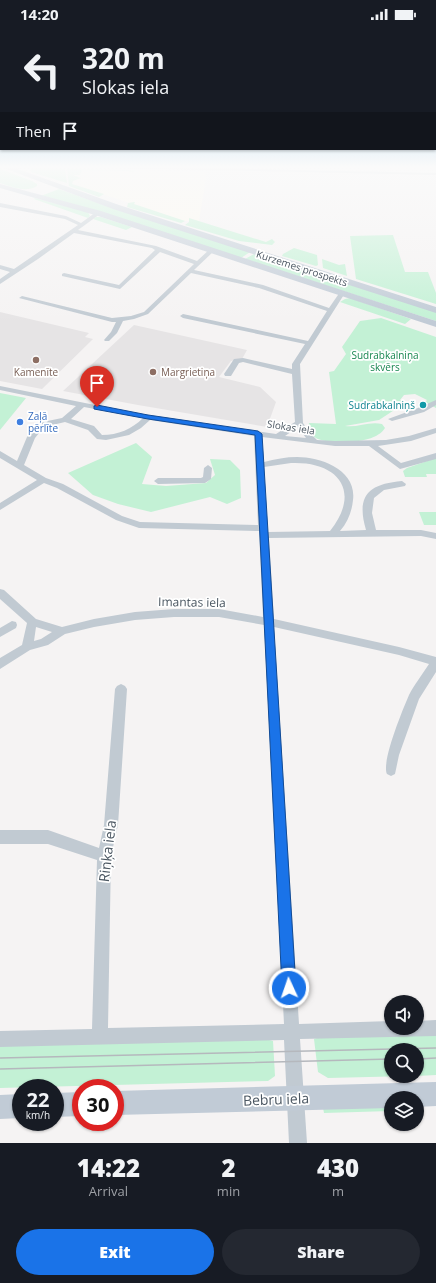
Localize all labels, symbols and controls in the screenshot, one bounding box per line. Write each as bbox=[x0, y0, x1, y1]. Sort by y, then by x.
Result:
text: 14:20 bbox=[20, 4, 59, 24]
text: 320 m bbox=[82, 39, 165, 77]
icon: left bbox=[16, 44, 68, 96]
text: Slokas iela bbox=[82, 75, 169, 99]
icon: arrive bbox=[59, 120, 81, 142]
text: Then bbox=[16, 121, 51, 141]
street label: Kurzemes prospekts bbox=[255, 247, 350, 289]
park label: Sudrabkalniņa skvērs bbox=[351, 348, 419, 374]
marker: Kamenīte bbox=[31, 355, 41, 365]
place label: Kamenīte bbox=[14, 365, 59, 379]
place label: Margrietiņa bbox=[161, 365, 215, 379]
pin bbox=[80, 366, 114, 407]
marker: Margrietiņa bbox=[148, 367, 158, 377]
icon: arrive bbox=[86, 372, 108, 394]
place label: Sudrabkalniņš bbox=[349, 398, 415, 412]
marker: Sudrabkalniņš bbox=[418, 400, 428, 410]
place label: Zaļā pērlīte bbox=[28, 409, 58, 435]
street label: Slokas iela bbox=[266, 416, 316, 438]
marker: Zaļā pērlīte bbox=[15, 417, 25, 427]
street label: Imantas iela bbox=[158, 593, 226, 611]
street label: Riņķa iela bbox=[94, 819, 120, 883]
position arrow bbox=[268, 967, 310, 1009]
map controls bbox=[384, 995, 424, 1131]
button: sound bbox=[384, 995, 424, 1035]
button: search bbox=[384, 1043, 424, 1083]
speed limit sign: 30 bbox=[72, 1079, 124, 1131]
text: 22 bbox=[27, 1086, 49, 1113]
street label: Bebru iela bbox=[243, 1088, 309, 1110]
button: layers bbox=[384, 1091, 424, 1131]
text: km/h bbox=[26, 1108, 50, 1122]
text: 14:22 bbox=[77, 1151, 140, 1184]
text: 2 bbox=[221, 1151, 236, 1184]
text: 430 bbox=[317, 1151, 359, 1184]
text: Arrival bbox=[89, 1182, 128, 1200]
text: min bbox=[217, 1182, 240, 1200]
text: m bbox=[332, 1182, 344, 1200]
button: Exit bbox=[16, 1229, 214, 1275]
button: Share bbox=[222, 1229, 420, 1275]

